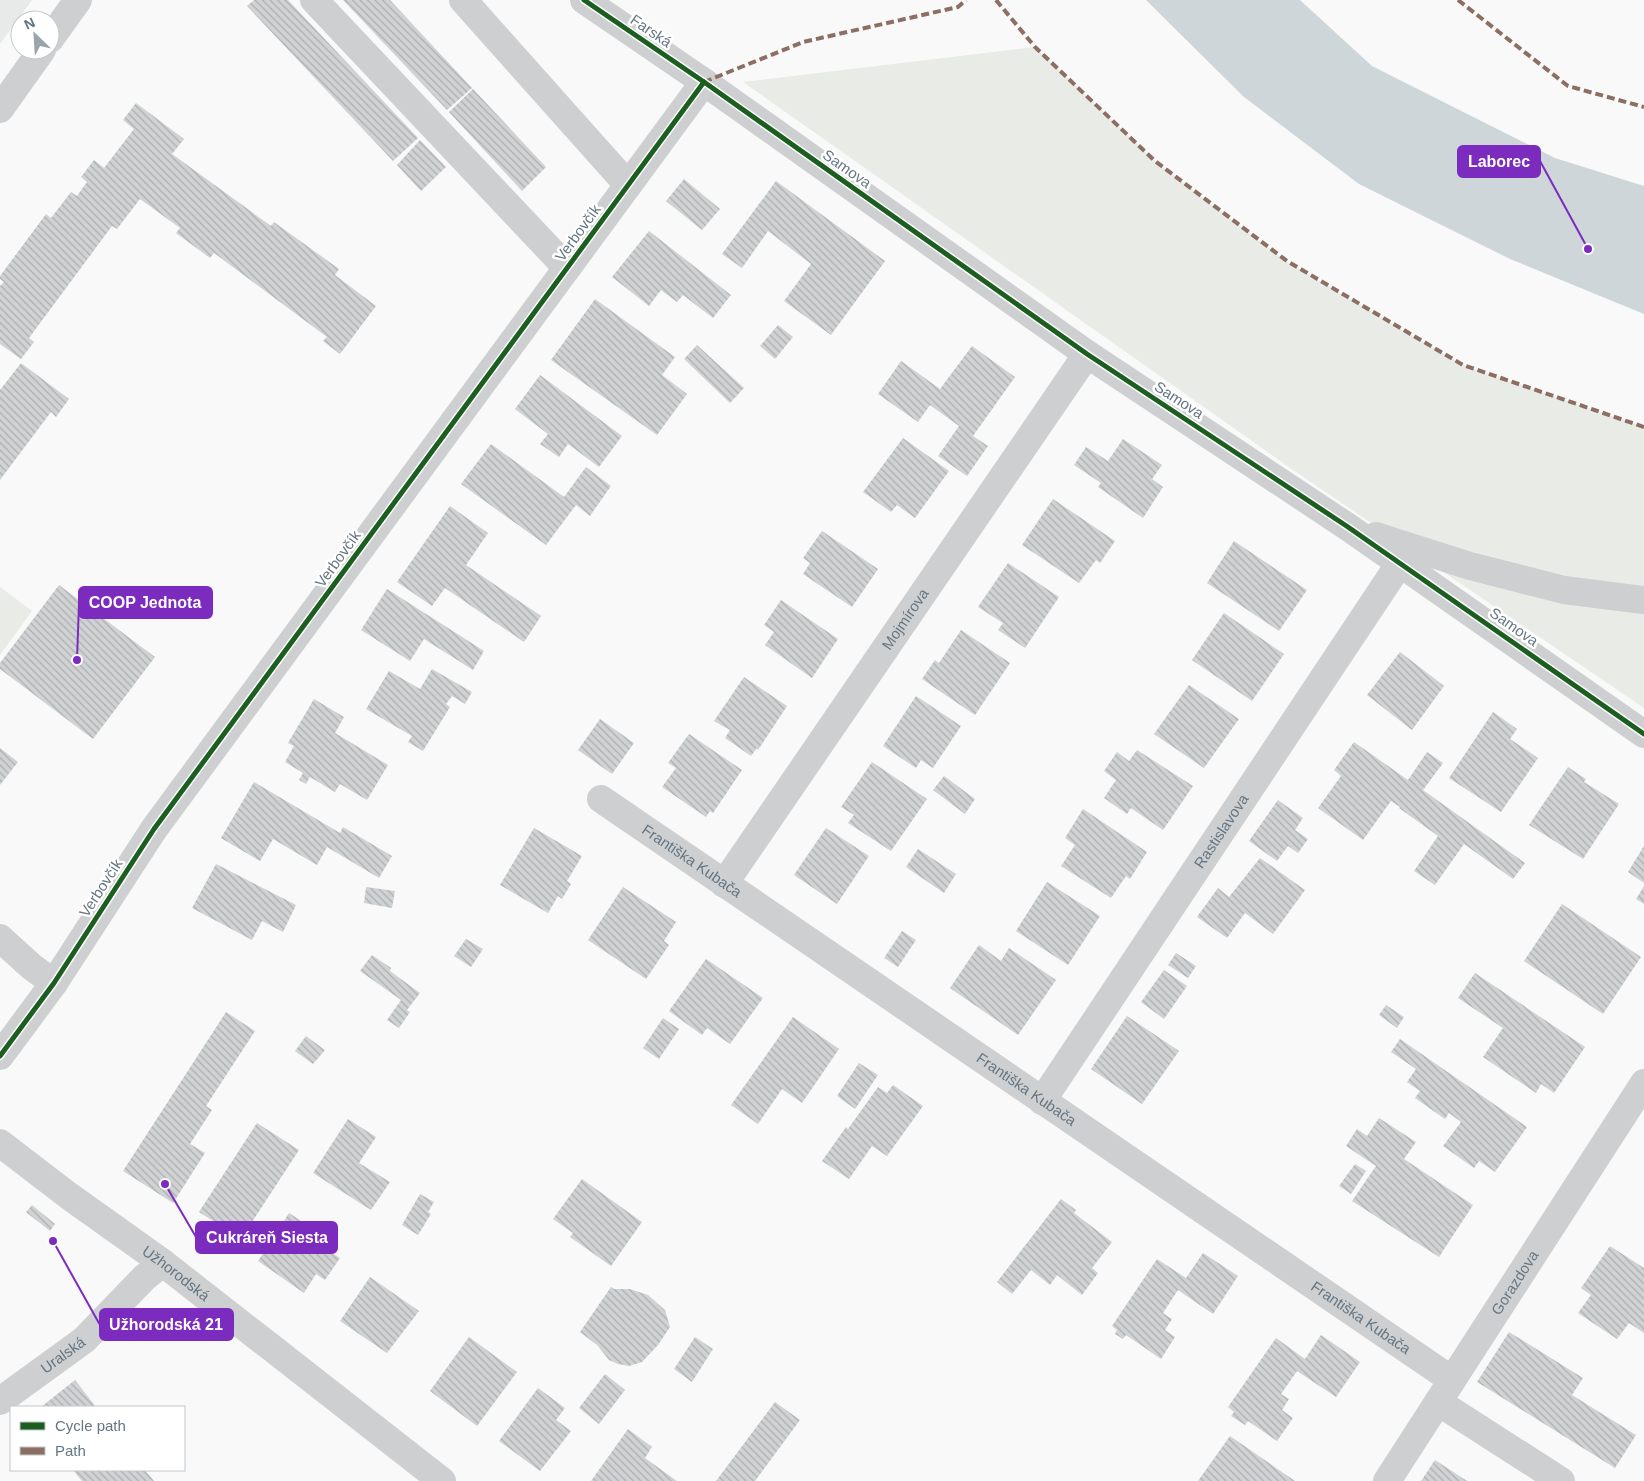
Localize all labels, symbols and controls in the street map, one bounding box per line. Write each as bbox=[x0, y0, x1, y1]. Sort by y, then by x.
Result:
north arrow bbox=[10, 10, 60, 60]
street label: Farská bbox=[628, 11, 676, 51]
text: N bbox=[22, 14, 37, 33]
street label: Samova bbox=[820, 146, 875, 192]
callout: Laborec bbox=[1458, 146, 1540, 177]
text: Laborec bbox=[1468, 153, 1530, 170]
street label: Verbovčík bbox=[551, 201, 604, 264]
street label: Samova bbox=[1152, 377, 1208, 422]
street label: Verbovčík bbox=[311, 527, 364, 590]
street label: Mojmírova bbox=[878, 585, 932, 653]
callout: COOP Jednota bbox=[79, 587, 212, 618]
text: COOP Jednota bbox=[89, 594, 201, 611]
street label: Samova bbox=[1487, 604, 1542, 650]
street label: Rastislavova bbox=[1190, 790, 1252, 871]
street label: Františka Kubača bbox=[639, 821, 746, 901]
street label: Verbovčík bbox=[76, 855, 126, 920]
street label: Františka Kubača bbox=[974, 1049, 1080, 1129]
callout: Cukráreň Siesta bbox=[196, 1222, 337, 1253]
text: Cukráreň Siesta bbox=[206, 1229, 328, 1246]
street label: Užhorodská bbox=[139, 1242, 214, 1305]
street label: Gorazdova bbox=[1488, 1246, 1542, 1318]
street label: Františka Kubača bbox=[1308, 1277, 1415, 1358]
callout: Užhorodská 21 bbox=[100, 1309, 233, 1340]
text: Užhorodská 21 bbox=[109, 1316, 223, 1333]
street label: Uralská bbox=[37, 1333, 89, 1377]
legend bbox=[10, 1406, 185, 1471]
text: Cycle path bbox=[55, 1417, 126, 1434]
text: Path bbox=[55, 1442, 86, 1459]

